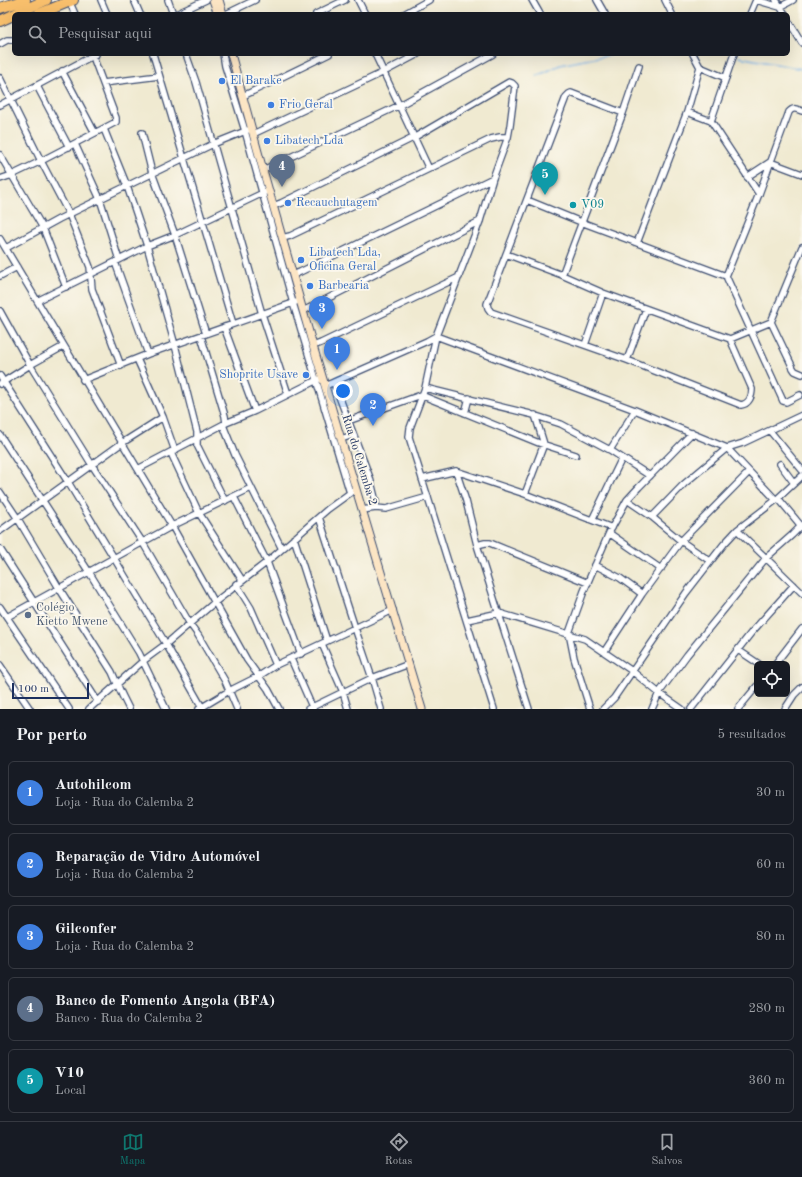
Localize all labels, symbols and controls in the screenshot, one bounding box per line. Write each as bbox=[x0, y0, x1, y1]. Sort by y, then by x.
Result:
search box bbox=[12, 12, 790, 56]
icon: search bbox=[26, 23, 48, 45]
text: Pesquisar aqui bbox=[58, 27, 152, 42]
place label: El Barake bbox=[230, 75, 282, 87]
marker: El Barake bbox=[217, 76, 227, 86]
place label: Frio Geral bbox=[279, 99, 333, 111]
marker: Frio Geral bbox=[266, 100, 276, 110]
place label: Libatech Lda bbox=[275, 135, 343, 147]
marker: Libatech Lda bbox=[262, 136, 272, 146]
pin: 4 bbox=[269, 154, 295, 187]
pin: 5 bbox=[532, 162, 558, 195]
place label: Recauchutagem bbox=[296, 197, 378, 209]
marker: Recauchutagem bbox=[283, 198, 293, 208]
place label: V09 bbox=[581, 199, 604, 211]
marker: V09 bbox=[568, 200, 578, 210]
place label: Libatech Lda, Oficina Geral bbox=[309, 247, 381, 273]
marker: Libatech Lda, Oficina Geral bbox=[296, 255, 306, 265]
place label: Barbearia bbox=[318, 280, 369, 292]
marker: Barbearia bbox=[305, 281, 315, 291]
pin: 3 bbox=[309, 296, 335, 329]
pin: 1 bbox=[324, 337, 350, 370]
place label: Shoprite Usave bbox=[219, 369, 298, 381]
marker: Shoprite Usave bbox=[301, 370, 311, 380]
your location bbox=[333, 381, 353, 401]
pin: 2 bbox=[360, 393, 386, 426]
street label: Rua do Calemba 2 bbox=[339, 413, 379, 507]
place label: Colégio Kietto Mwene bbox=[36, 602, 108, 628]
marker: Colégio Kietto Mwene bbox=[23, 610, 33, 620]
map controls bbox=[754, 661, 790, 697]
button: locate bbox=[754, 661, 790, 697]
scale bar bbox=[12, 681, 89, 700]
text: 100 m bbox=[18, 684, 49, 695]
text: Por perto bbox=[16, 727, 87, 744]
text: 5 resultados bbox=[718, 728, 786, 741]
text: Autohilcom bbox=[55, 778, 132, 793]
text: 1 bbox=[26, 786, 34, 799]
text: 30 m bbox=[756, 786, 785, 799]
text: Loja · Rua do Calemba 2 bbox=[55, 796, 194, 809]
text: Reparação de Vidro Automóvel bbox=[55, 850, 260, 865]
text: 2 bbox=[26, 858, 34, 871]
text: 60 m bbox=[756, 858, 785, 871]
text: Loja · Rua do Calemba 2 bbox=[55, 868, 194, 881]
text: Gilconfer bbox=[55, 922, 117, 937]
text: 3 bbox=[26, 930, 34, 943]
text: 80 m bbox=[756, 930, 785, 943]
text: Loja · Rua do Calemba 2 bbox=[55, 940, 194, 953]
text: Banco de Fomento Angola (BFA) bbox=[55, 994, 275, 1009]
text: 4 bbox=[26, 1002, 34, 1015]
text: 280 m bbox=[748, 1002, 785, 1015]
text: Banco · Rua do Calemba 2 bbox=[55, 1012, 203, 1025]
text: V10 bbox=[55, 1066, 84, 1081]
text: 5 bbox=[26, 1074, 34, 1087]
text: 360 m bbox=[748, 1074, 785, 1087]
text: Local bbox=[55, 1084, 86, 1097]
tab: Mapa bbox=[120, 1131, 145, 1169]
tab: Rotas bbox=[385, 1131, 412, 1169]
tab: Salvos bbox=[652, 1131, 682, 1169]

